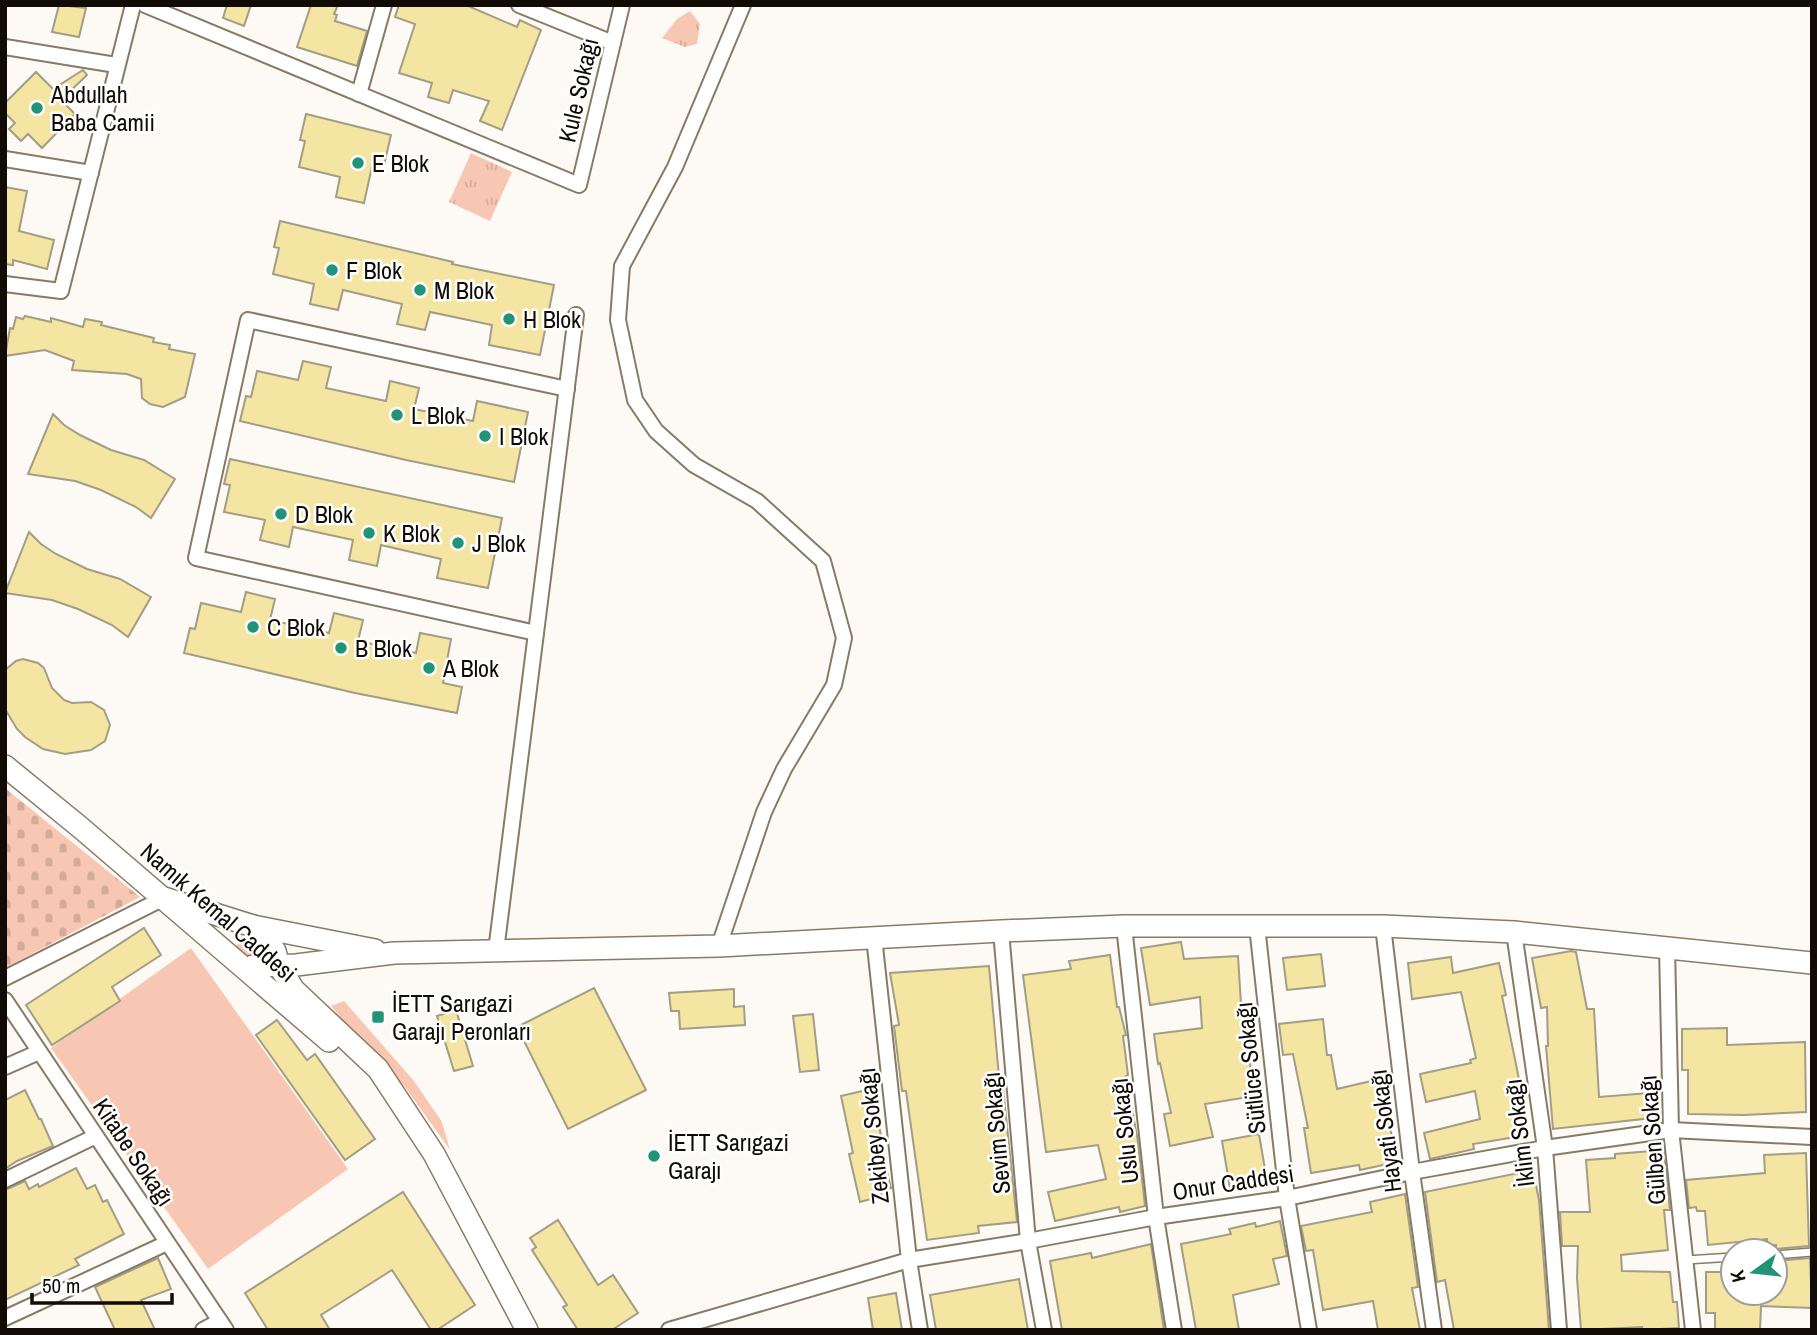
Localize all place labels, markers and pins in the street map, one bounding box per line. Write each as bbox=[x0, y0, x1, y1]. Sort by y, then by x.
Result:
place label: Abdullah Baba Camii bbox=[50, 78, 155, 138]
marker: Abdullah Baba Camii bbox=[29, 100, 45, 116]
place label: E Blok bbox=[372, 147, 429, 179]
marker: E Blok bbox=[350, 155, 366, 171]
place label: F Blok bbox=[346, 254, 402, 286]
marker: F Blok bbox=[324, 262, 340, 278]
place label: M Blok bbox=[434, 274, 494, 306]
marker: M Blok bbox=[412, 282, 428, 298]
place label: H Blok bbox=[523, 303, 581, 335]
marker: H Blok bbox=[501, 311, 517, 327]
place label: L Blok bbox=[411, 399, 465, 431]
marker: L Blok bbox=[389, 407, 405, 423]
place label: I Blok bbox=[499, 420, 548, 452]
marker: I Blok bbox=[477, 428, 493, 444]
place label: D Blok bbox=[295, 498, 353, 530]
marker: D Blok bbox=[273, 506, 289, 522]
place label: K Blok bbox=[383, 517, 440, 549]
marker: K Blok bbox=[361, 525, 377, 541]
place label: J Blok bbox=[472, 527, 526, 559]
marker: J Blok bbox=[450, 535, 466, 551]
place label: C Blok bbox=[267, 611, 325, 643]
marker: C Blok bbox=[245, 619, 261, 635]
place label: B Blok bbox=[355, 632, 412, 664]
marker: B Blok bbox=[333, 640, 349, 656]
place label: A Blok bbox=[442, 652, 499, 684]
marker: A Blok bbox=[421, 660, 437, 676]
place label: İETT Sarıgazi Garajı Peronları bbox=[392, 987, 531, 1047]
marker: İETT Sarıgazi Garajı Peronları bbox=[370, 1009, 386, 1025]
place label: İETT Sarıgazi Garajı bbox=[668, 1126, 789, 1186]
marker: İETT Sarıgazi Garajı bbox=[646, 1148, 662, 1164]

